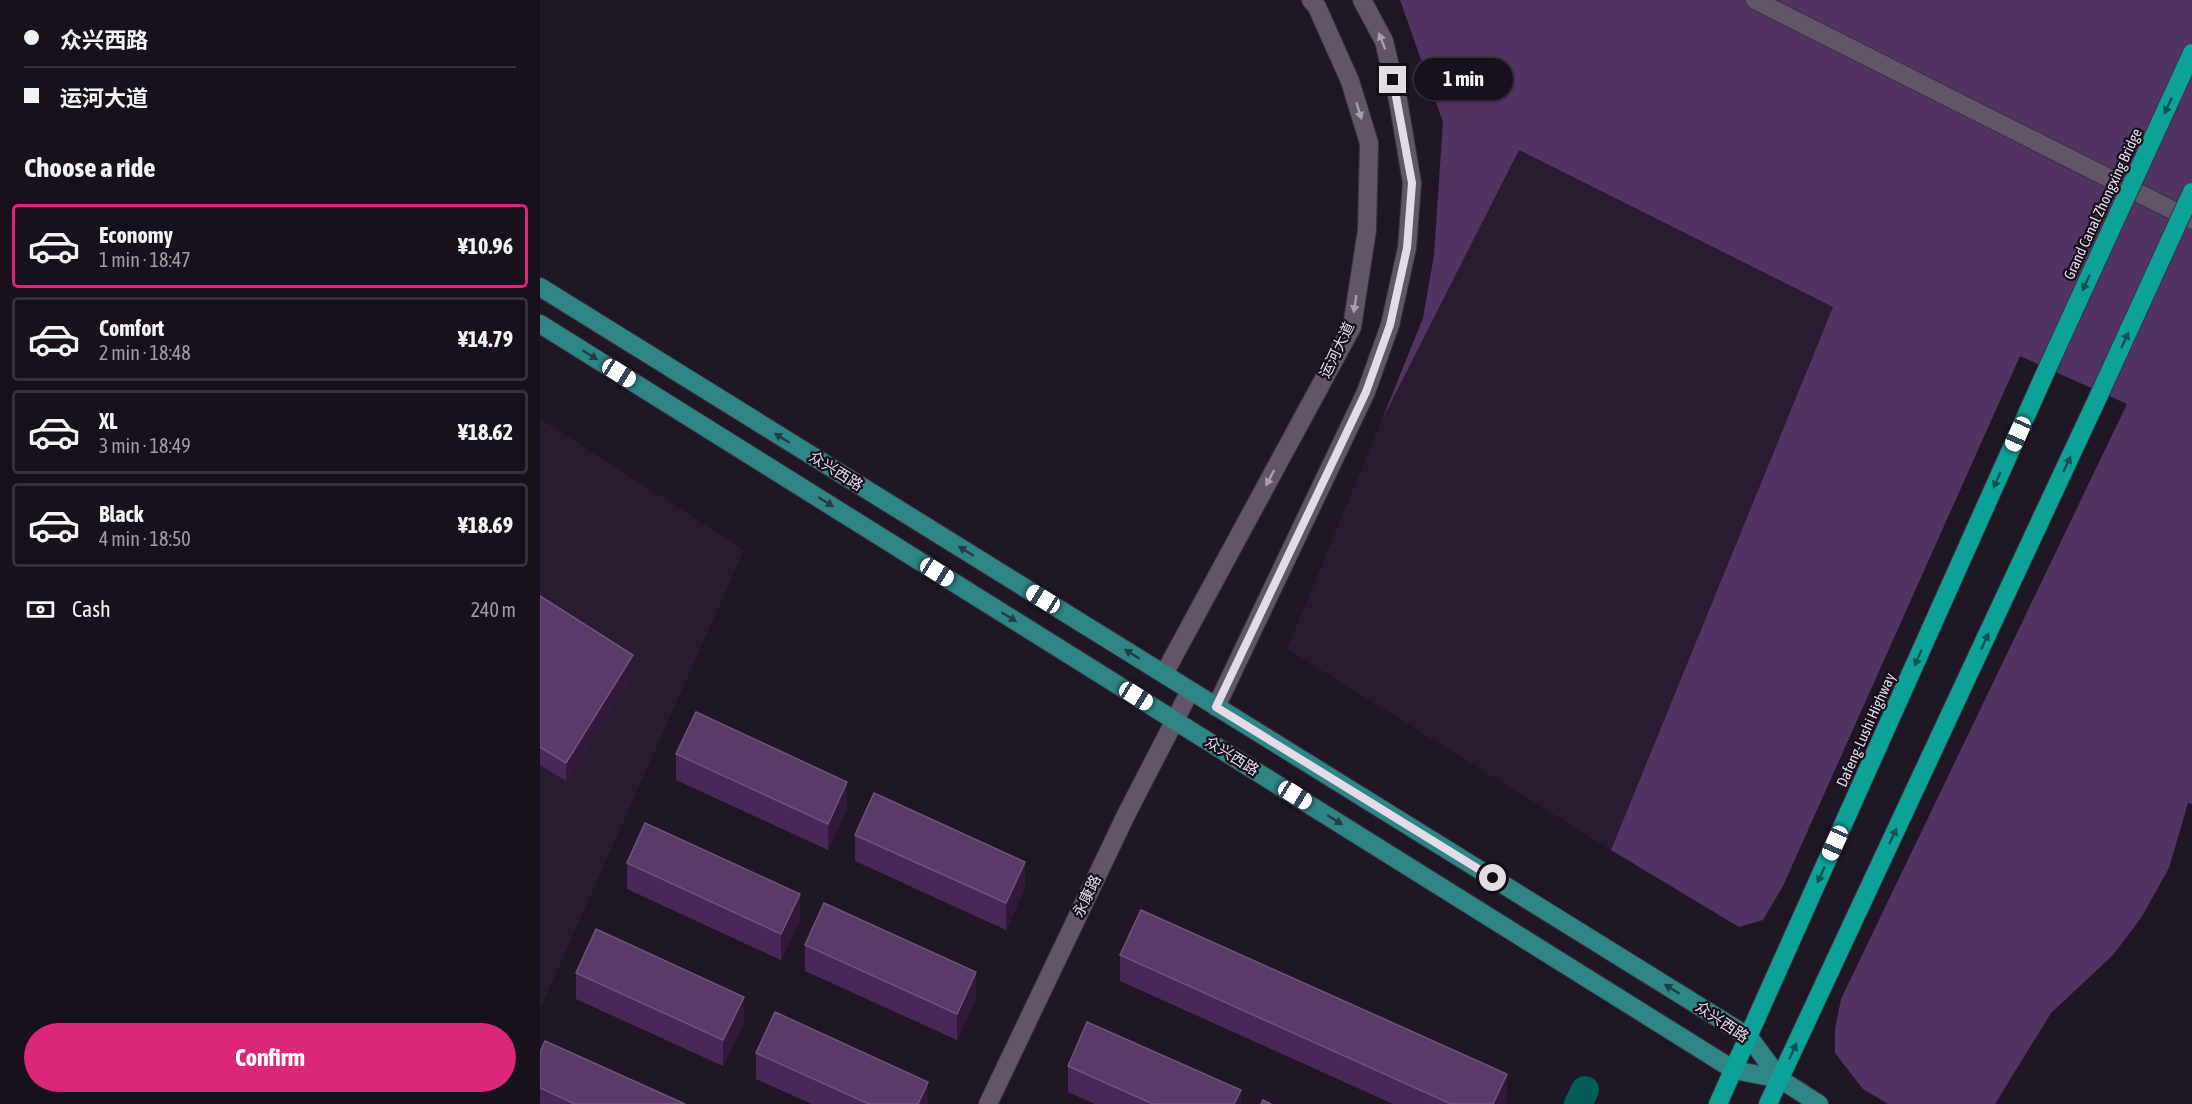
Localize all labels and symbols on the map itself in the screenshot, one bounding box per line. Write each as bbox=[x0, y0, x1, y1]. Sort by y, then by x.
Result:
one-way arrow bbox=[1377, 31, 1387, 49]
callout: 1 min bbox=[1414, 59, 1513, 101]
route end bbox=[1379, 66, 1406, 93]
one-way arrow bbox=[2163, 98, 2172, 115]
one-way arrow bbox=[1355, 102, 1364, 120]
street label: Grand Canal Zhongxing Bridge bbox=[2060, 125, 2145, 282]
one-way arrow bbox=[2082, 275, 2091, 292]
one-way arrow bbox=[1351, 294, 1360, 313]
street label: 运河大道 bbox=[1316, 319, 1357, 380]
one-way arrow bbox=[2120, 332, 2129, 349]
one-way arrow bbox=[582, 349, 598, 360]
car bbox=[599, 356, 639, 390]
car bbox=[2002, 414, 2034, 454]
one-way arrow bbox=[774, 432, 790, 443]
street label: 众兴西路 bbox=[806, 447, 866, 494]
one-way arrow bbox=[2063, 455, 2072, 472]
one-way arrow bbox=[1265, 469, 1275, 486]
one-way arrow bbox=[1992, 472, 2002, 490]
one-way arrow bbox=[818, 497, 834, 508]
one-way arrow bbox=[958, 546, 974, 557]
car bbox=[917, 555, 957, 589]
car bbox=[1023, 582, 1063, 616]
one-way arrow bbox=[1001, 611, 1017, 622]
one-way arrow bbox=[1980, 632, 1989, 649]
one-way arrow bbox=[1124, 648, 1140, 660]
one-way arrow bbox=[1913, 650, 1922, 667]
street label: Dafeng-Lushi Highway bbox=[1833, 670, 1898, 789]
car bbox=[1116, 679, 1156, 713]
street label: 众兴西路 bbox=[1202, 732, 1262, 779]
car bbox=[1275, 778, 1315, 812]
one-way arrow bbox=[1327, 815, 1343, 826]
car bbox=[1819, 823, 1851, 863]
one-way arrow bbox=[1889, 828, 1898, 845]
route start bbox=[1479, 864, 1506, 891]
one-way arrow bbox=[1816, 866, 1826, 884]
street label: 永康路 bbox=[1069, 872, 1104, 920]
one-way arrow bbox=[1664, 984, 1680, 995]
street label: 众兴西路 bbox=[1693, 998, 1752, 1045]
one-way arrow bbox=[1788, 1042, 1797, 1059]

